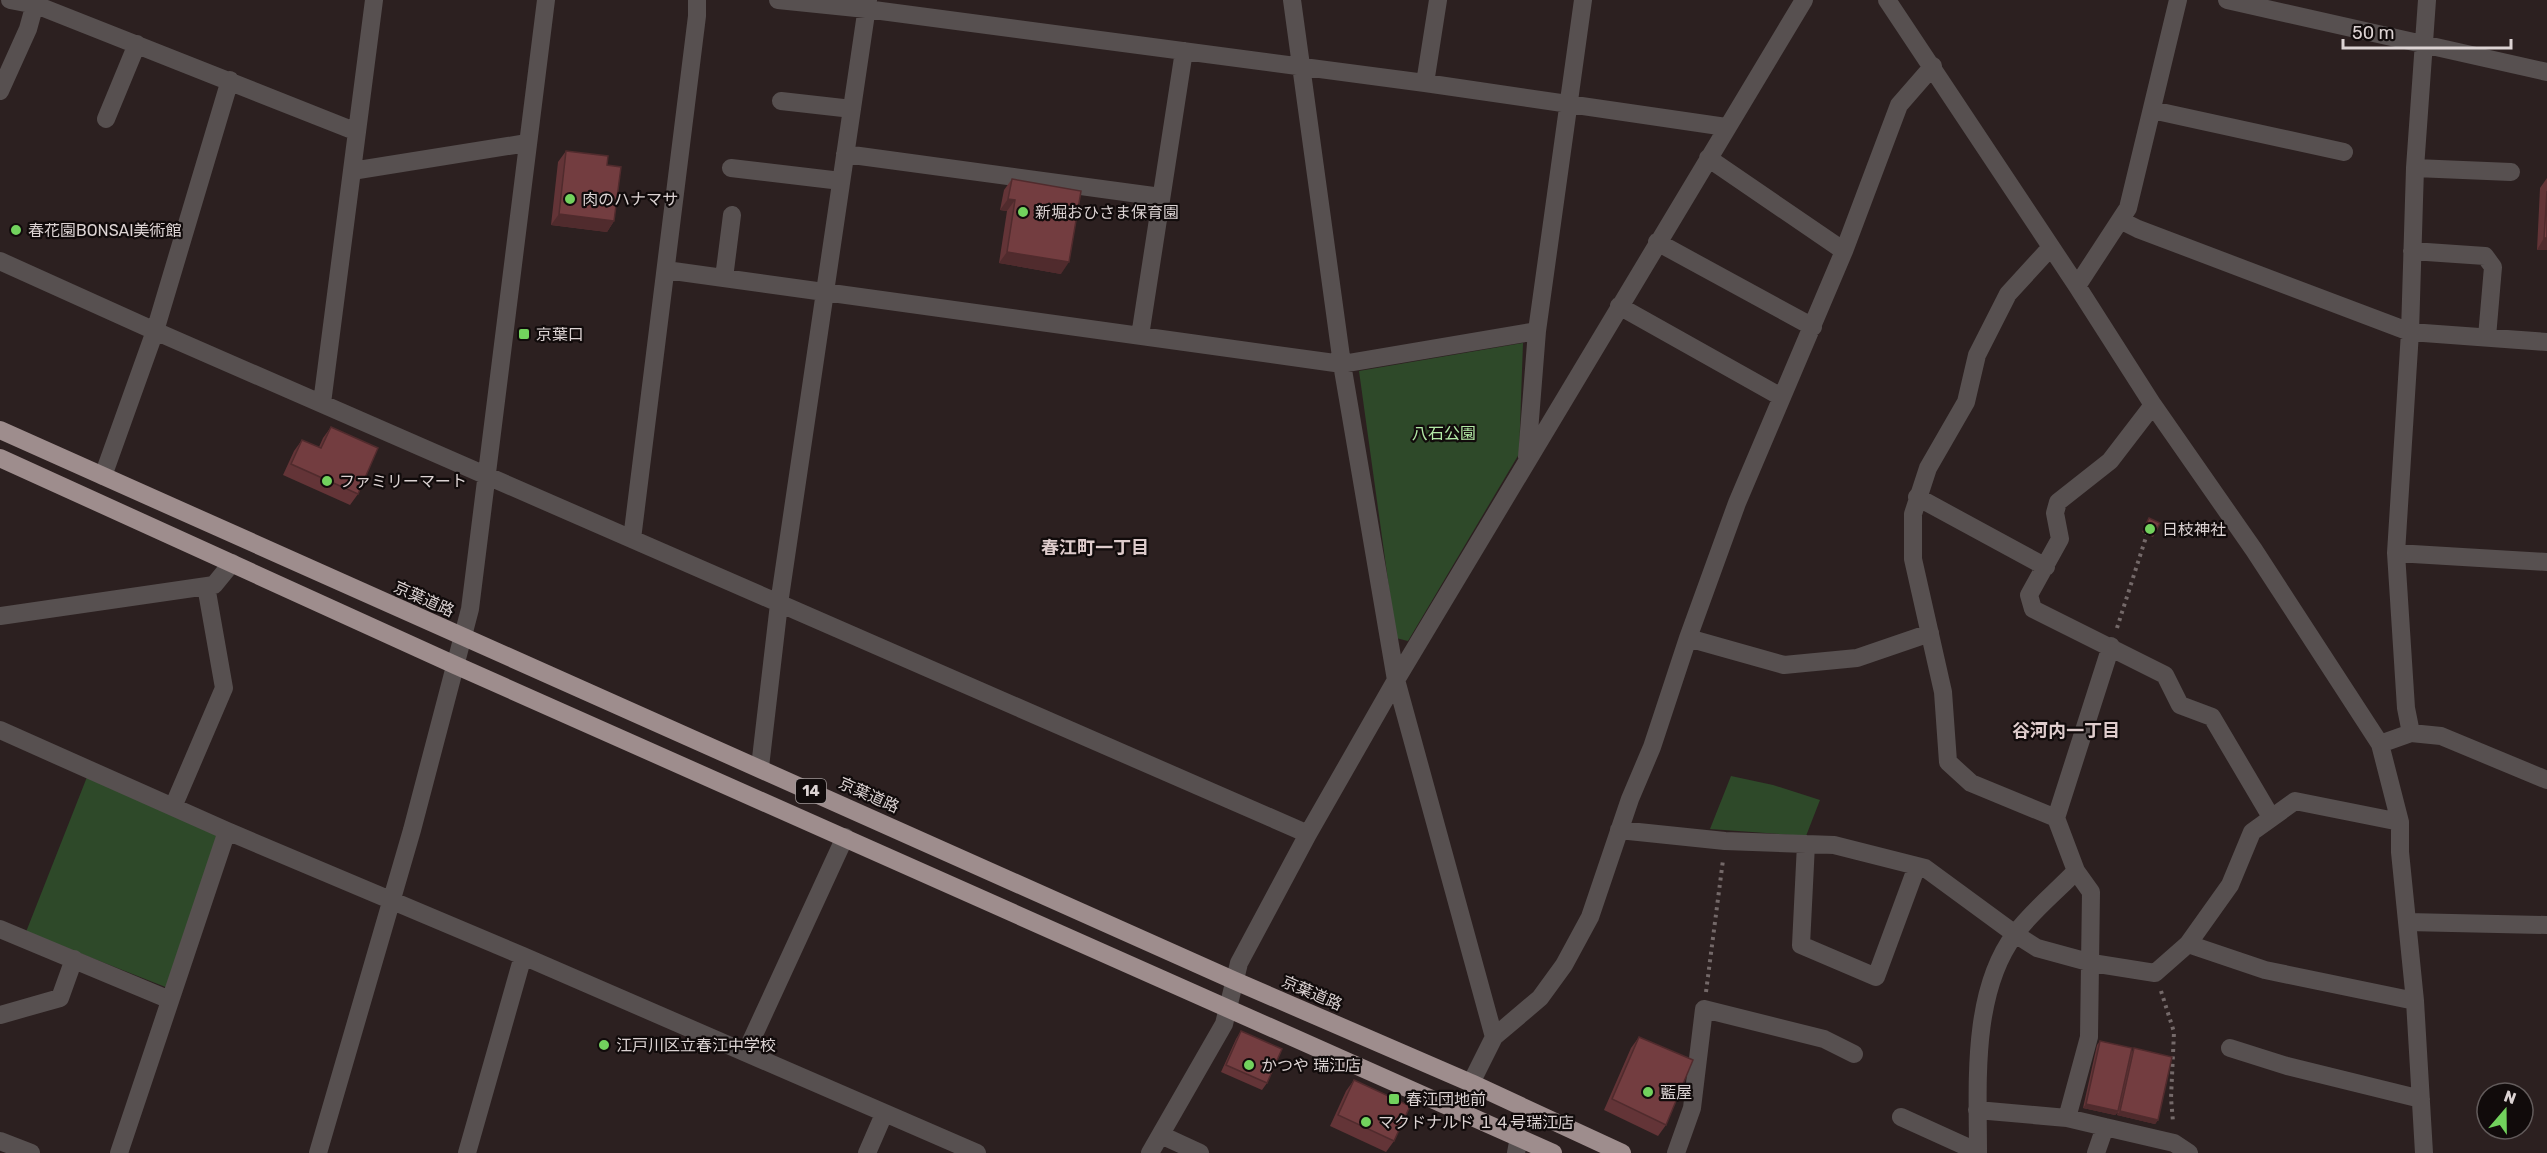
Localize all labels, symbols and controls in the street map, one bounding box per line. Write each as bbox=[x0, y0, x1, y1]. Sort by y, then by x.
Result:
scale bar bbox=[2343, 12, 2511, 50]
text: 50 m bbox=[2352, 22, 2395, 44]
place label: 肉のハナマサ bbox=[582, 190, 678, 209]
marker: 肉のハナマサ bbox=[563, 192, 577, 206]
place label: 新堀おひさま保育園 bbox=[1035, 203, 1179, 222]
marker: 新堀おひさま保育園 bbox=[1016, 205, 1030, 219]
place label: 春花園BONSAI美術館 bbox=[28, 221, 182, 240]
marker: 春花園BONSAI美術館 bbox=[9, 223, 23, 237]
place label: 京葉口 bbox=[536, 325, 584, 344]
marker: 京葉口 bbox=[517, 327, 531, 341]
park label: 八石公園 bbox=[1412, 424, 1476, 443]
place label: ファミリーマート bbox=[339, 472, 467, 491]
marker: ファミリーマート bbox=[320, 474, 334, 488]
place label: 日枝神社 bbox=[2162, 520, 2226, 539]
marker: 日枝神社 bbox=[2143, 522, 2157, 536]
district label: 春江町一丁目 bbox=[1041, 537, 1149, 559]
street label: 京葉道路 bbox=[391, 577, 457, 621]
district label: 谷河内一丁目 bbox=[2012, 720, 2120, 742]
street label: 京葉道路 bbox=[836, 773, 902, 817]
road number: 14 bbox=[796, 779, 826, 803]
street label: 京葉道路 bbox=[1279, 972, 1345, 1014]
place label: 江戸川区立春江中学校 bbox=[616, 1036, 776, 1055]
marker: 江戸川区立春江中学校 bbox=[597, 1038, 611, 1052]
place label: かつや 瑞江店 bbox=[1261, 1056, 1361, 1075]
marker: かつや 瑞江店 bbox=[1242, 1058, 1256, 1072]
north arrow bbox=[2475, 1081, 2535, 1141]
place label: 藍屋 bbox=[1660, 1083, 1692, 1102]
marker: 藍屋 bbox=[1641, 1085, 1655, 1099]
text: N bbox=[2501, 1086, 2519, 1108]
place label: 春江団地前 bbox=[1406, 1090, 1486, 1109]
marker: 春江団地前 bbox=[1387, 1092, 1401, 1106]
place label: マクドナルド １４号瑞江店 bbox=[1378, 1113, 1574, 1132]
marker: マクドナルド １４号瑞江店 bbox=[1359, 1115, 1373, 1129]

